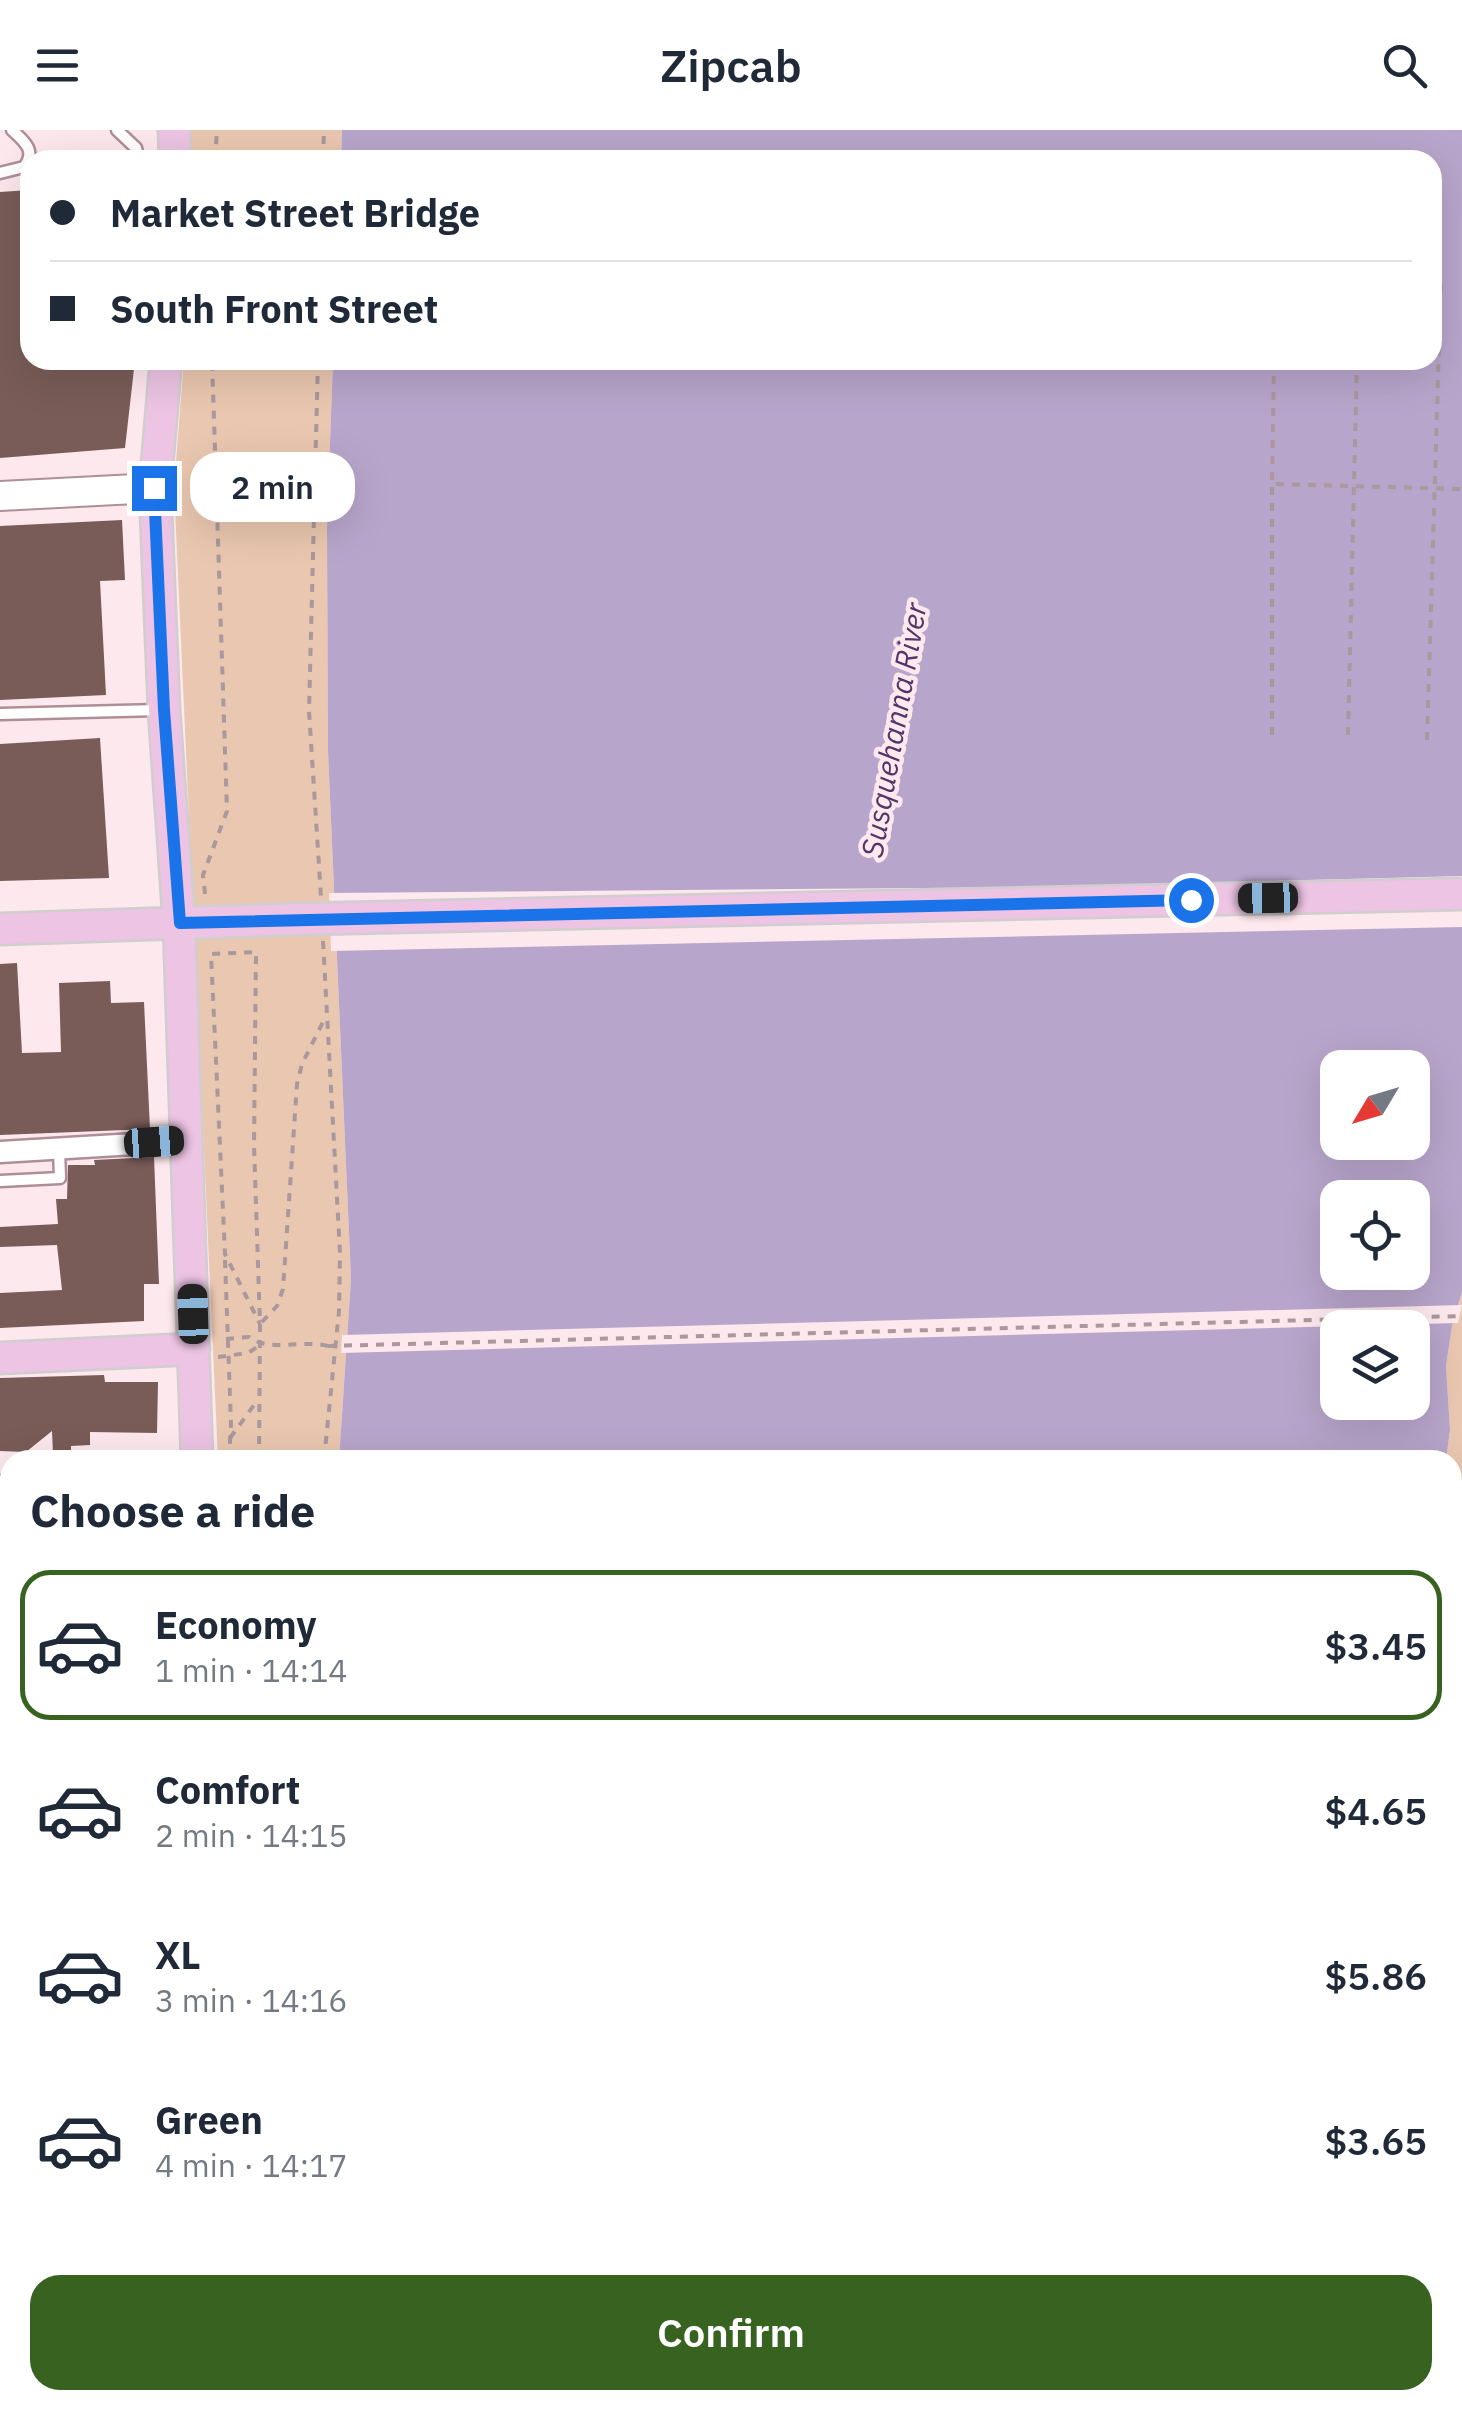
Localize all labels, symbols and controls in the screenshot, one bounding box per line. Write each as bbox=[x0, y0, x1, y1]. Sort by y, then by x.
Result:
text: Zipcab bbox=[660, 36, 802, 94]
icon: menu bbox=[30, 38, 85, 93]
icon: search bbox=[1377, 38, 1432, 93]
text: Market Street Bridge bbox=[110, 188, 480, 237]
text: South Front Street bbox=[110, 284, 438, 333]
callout: 2 min bbox=[189, 453, 354, 523]
route end bbox=[132, 466, 177, 511]
text: 2 min bbox=[231, 466, 314, 508]
water label: Susquehanna River bbox=[851, 599, 935, 860]
route start bbox=[1169, 878, 1214, 923]
car bbox=[1238, 882, 1298, 914]
north arrow bbox=[1320, 1050, 1430, 1160]
map controls bbox=[1320, 1050, 1430, 1420]
car bbox=[123, 1125, 185, 1159]
button: locate bbox=[1320, 1180, 1430, 1290]
car bbox=[177, 1283, 209, 1345]
button: layers bbox=[1320, 1310, 1430, 1420]
text: Choose a ride bbox=[30, 1481, 315, 1539]
icon: car bbox=[35, 1600, 125, 1690]
text: Economy bbox=[155, 1600, 317, 1649]
text: $3.45 bbox=[1324, 1621, 1427, 1670]
text: 1 min · 14:14 bbox=[155, 1649, 348, 1691]
icon: car bbox=[35, 1765, 125, 1855]
text: Comfort bbox=[155, 1765, 300, 1814]
text: $4.65 bbox=[1324, 1786, 1427, 1835]
text: 2 min · 14:15 bbox=[155, 1814, 348, 1856]
icon: car bbox=[35, 1930, 125, 2020]
text: XL bbox=[155, 1930, 201, 1979]
text: $5.86 bbox=[1324, 1951, 1427, 2000]
text: 3 min · 14:16 bbox=[155, 1979, 348, 2021]
icon: car bbox=[35, 2095, 125, 2185]
text: Green bbox=[155, 2095, 263, 2144]
text: $3.65 bbox=[1324, 2116, 1427, 2165]
text: 4 min · 14:17 bbox=[155, 2144, 348, 2186]
button: Confirm bbox=[30, 2275, 1432, 2390]

